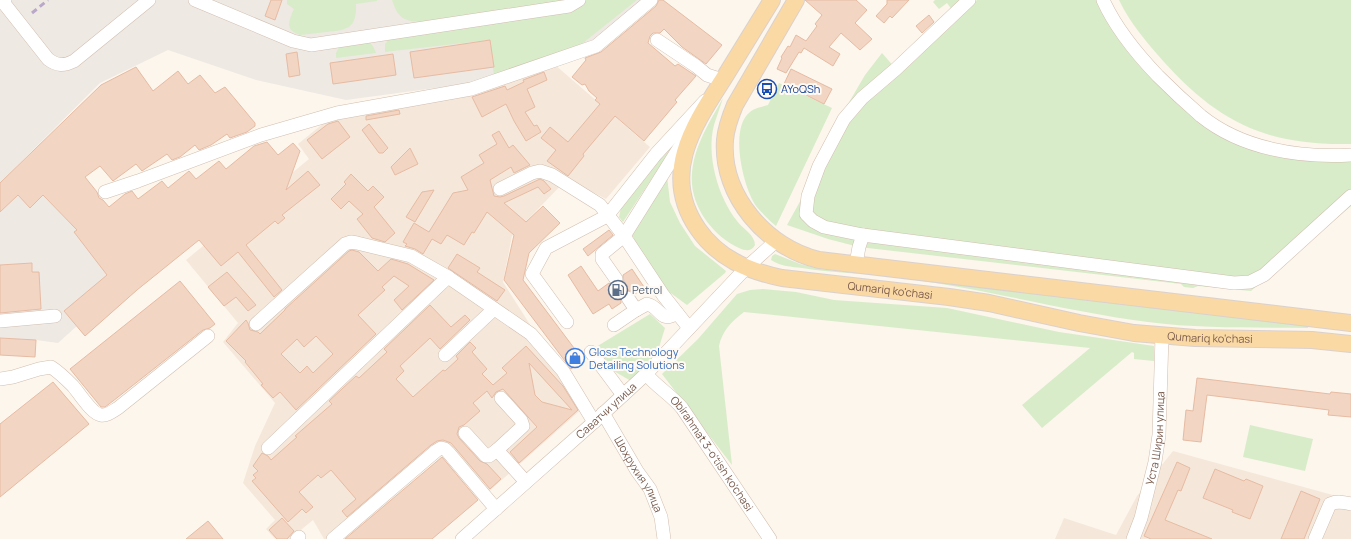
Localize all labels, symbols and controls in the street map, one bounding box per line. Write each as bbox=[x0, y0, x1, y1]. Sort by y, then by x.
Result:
bus stop icon: AYoQSh bbox=[756, 78, 778, 100]
place label: AYoQSh bbox=[781, 81, 820, 96]
street label: Qumariq ko'chasi bbox=[847, 278, 934, 302]
fuel station icon: Petrol bbox=[607, 279, 629, 301]
place label: Petrol bbox=[632, 282, 662, 297]
street label: Qumariq ko'chasi bbox=[1167, 328, 1253, 346]
place label: Gloss Technology Detailing Solutions bbox=[589, 344, 685, 372]
shop icon: Gloss Technology Detailing Solutions bbox=[564, 347, 586, 369]
street label: Саватчи улица bbox=[572, 379, 639, 442]
street label: Уста Ширин улица bbox=[1142, 391, 1167, 486]
street label: Obirahmat 3-o'tish ko'chasi bbox=[667, 392, 757, 514]
street label: Шохрухия улица bbox=[611, 433, 666, 514]

